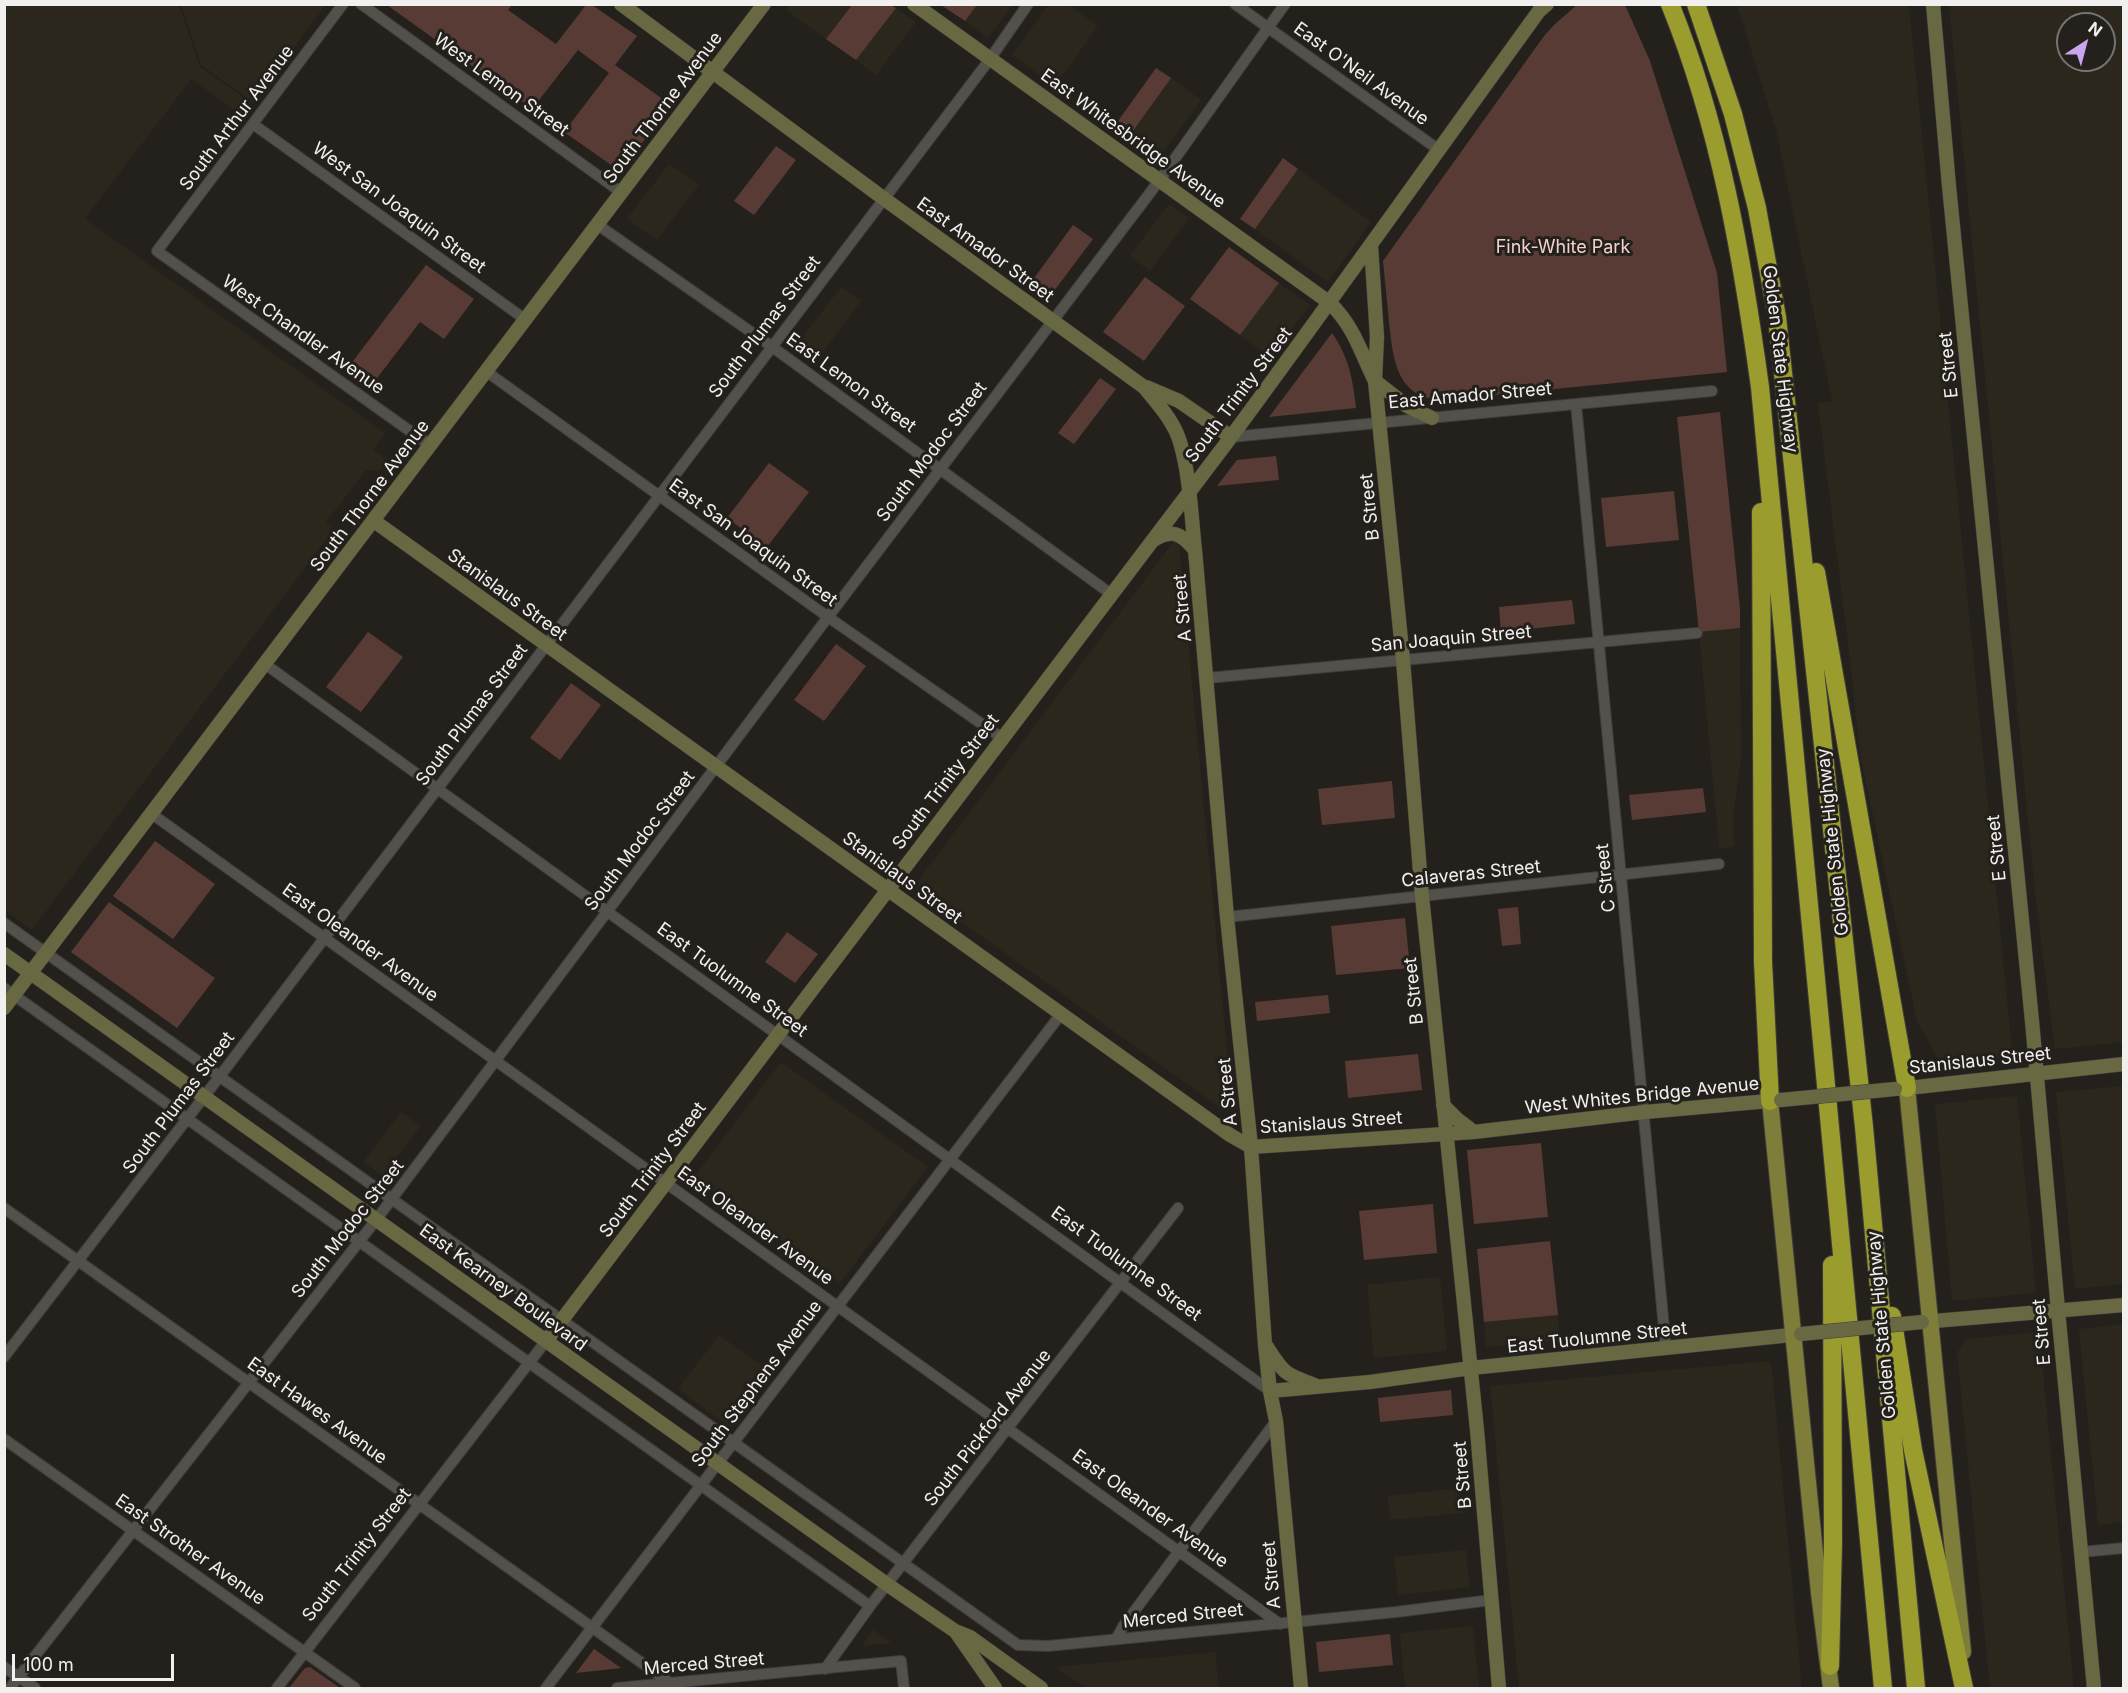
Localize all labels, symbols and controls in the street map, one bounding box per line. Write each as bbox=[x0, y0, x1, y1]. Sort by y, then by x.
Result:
north arrow bbox=[2056, 12, 2116, 72]
text: N bbox=[2085, 17, 2106, 41]
street label: East O'Neil Avenue bbox=[1289, 18, 1433, 130]
street label: South Thorne Avenue bbox=[599, 28, 727, 188]
street label: West Lemon Street bbox=[429, 29, 573, 141]
street label: South Arthur Avenue bbox=[175, 41, 299, 195]
street label: East Whitesbridge Avenue bbox=[1036, 65, 1230, 213]
street label: West San Joaquin Street bbox=[308, 138, 490, 278]
street label: East Amador Street bbox=[912, 193, 1058, 307]
park label: Fink-White Park bbox=[1496, 237, 1630, 259]
street label: South Plumas Street bbox=[705, 252, 825, 402]
street label: Golden State Highway bbox=[1758, 264, 1802, 454]
street label: West Chandler Avenue bbox=[218, 271, 388, 399]
street label: South Trinity Street bbox=[1181, 323, 1297, 467]
street label: East Lemon Street bbox=[782, 329, 920, 437]
street label: E Street bbox=[1935, 331, 1963, 399]
street label: South Modoc Street bbox=[872, 378, 992, 526]
street label: East Amador Street bbox=[1387, 378, 1553, 414]
street label: South Thorne Avenue bbox=[306, 416, 434, 576]
street label: B Street bbox=[1356, 472, 1384, 542]
street label: East San Joaquin Street bbox=[665, 475, 841, 611]
street label: Stanislaus Street bbox=[443, 544, 571, 646]
street label: A Street bbox=[1169, 573, 1197, 643]
street label: San Joaquin Street bbox=[1370, 621, 1532, 657]
street label: South Plumas Street bbox=[412, 640, 532, 790]
street label: South Trinity Street bbox=[888, 710, 1004, 854]
street label: Golden State Highway bbox=[1812, 747, 1854, 937]
street label: South Modoc Street bbox=[580, 767, 700, 915]
street label: E Street bbox=[1983, 814, 2011, 882]
street label: Stanislaus Street bbox=[838, 827, 966, 929]
street label: C Street bbox=[1592, 843, 1620, 913]
street label: Calaveras Street bbox=[1400, 856, 1542, 892]
street label: East Oleander Avenue bbox=[278, 879, 442, 1007]
street label: East Tuolumne Street bbox=[652, 918, 812, 1042]
street label: B Street bbox=[1400, 956, 1428, 1026]
street label: South Plumas Street bbox=[119, 1028, 239, 1178]
street label: Stanislaus Street bbox=[1908, 1043, 2052, 1079]
street label: A Street bbox=[1214, 1057, 1242, 1127]
street label: West Whites Bridge Avenue bbox=[1524, 1073, 1760, 1119]
street label: South Trinity Street bbox=[595, 1098, 711, 1242]
street label: Stanislaus Street bbox=[1259, 1107, 1403, 1139]
street label: South Modoc Street bbox=[287, 1156, 409, 1302]
street label: East Oleander Avenue bbox=[673, 1162, 837, 1290]
street label: East Tuolumne Street bbox=[1046, 1202, 1206, 1326]
street label: East Kearney Boulevard bbox=[415, 1220, 591, 1356]
street label: Golden State Highway bbox=[1863, 1230, 1901, 1420]
street label: South Stephens Avenue bbox=[687, 1296, 827, 1472]
street label: E Street bbox=[2028, 1298, 2056, 1366]
street label: East Tuolumne Street bbox=[1506, 1318, 1688, 1358]
street label: South Pickford Avenue bbox=[920, 1345, 1056, 1511]
street label: East Hawes Avenue bbox=[243, 1353, 391, 1469]
street label: B Street bbox=[1449, 1440, 1477, 1510]
street label: East Oleander Avenue bbox=[1068, 1445, 1232, 1573]
street label: South Trinity Street bbox=[298, 1484, 416, 1626]
street label: East Strother Avenue bbox=[111, 1490, 269, 1610]
street label: A Street bbox=[1258, 1540, 1286, 1610]
street label: Merced Street bbox=[1122, 1599, 1244, 1633]
scale bar bbox=[15, 1642, 177, 1680]
street label: Merced Street bbox=[643, 1648, 765, 1680]
text: 100 m bbox=[23, 1654, 74, 1675]

